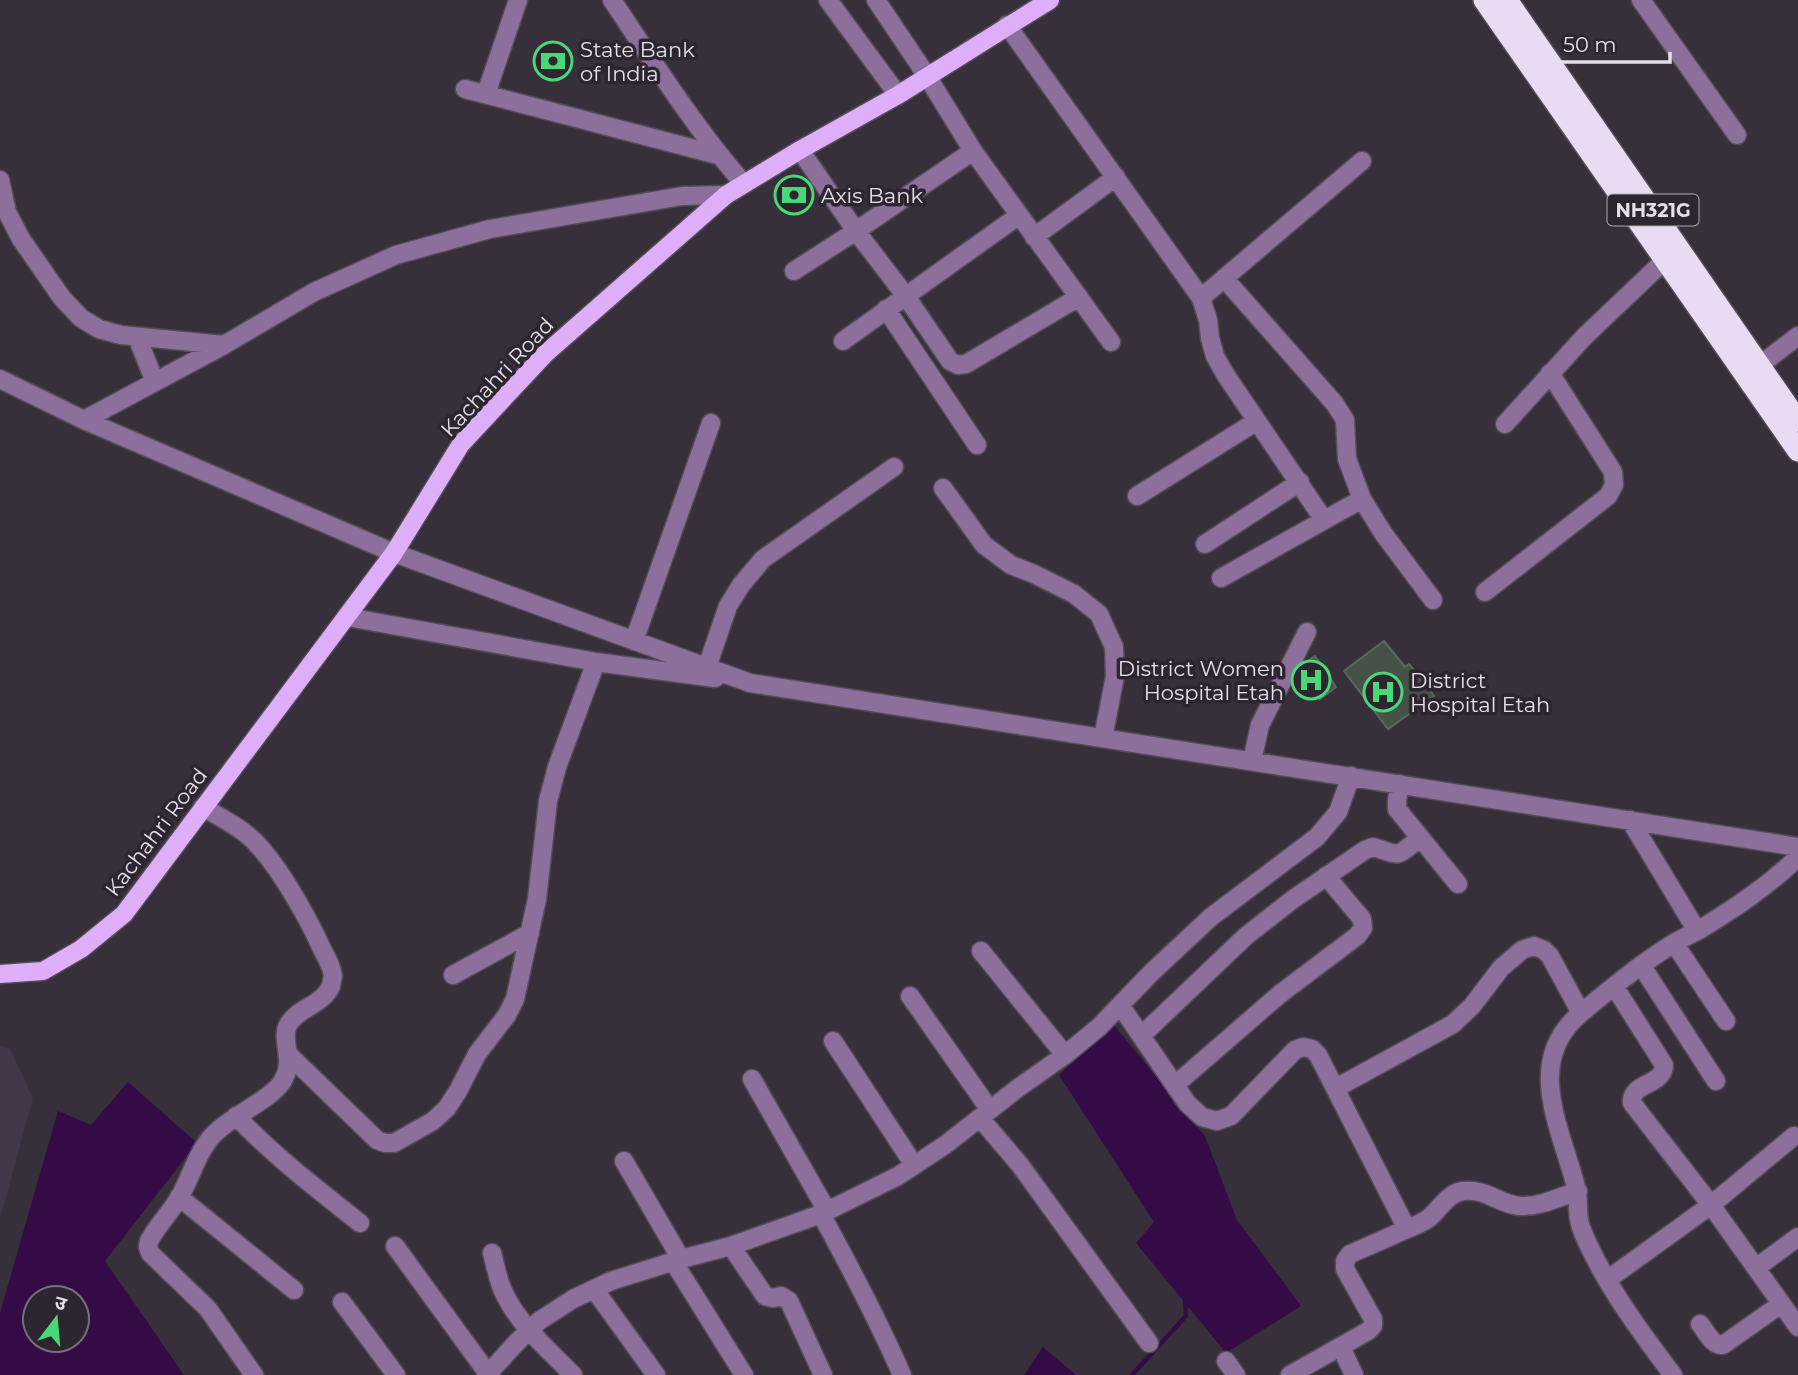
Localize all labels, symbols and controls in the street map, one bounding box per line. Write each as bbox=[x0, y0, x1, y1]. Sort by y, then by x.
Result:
scale bar bbox=[1553, 21, 1670, 65]
text: 50 m bbox=[1563, 32, 1617, 57]
place label: State Bank of India bbox=[580, 37, 695, 86]
bank icon: State Bank of India bbox=[532, 40, 574, 82]
bank icon: Axis Bank bbox=[773, 174, 815, 216]
place label: Axis Bank bbox=[821, 183, 923, 208]
road number: NH321G bbox=[1608, 194, 1698, 226]
street label: Kachahri Road bbox=[435, 312, 559, 442]
place label: District Women Hospital Etah bbox=[1118, 656, 1284, 705]
hospital icon: District Women Hospital Etah bbox=[1290, 659, 1332, 701]
place label: District Hospital Etah bbox=[1410, 668, 1550, 717]
hospital icon: District Hospital Etah bbox=[1362, 671, 1404, 713]
street label: Kachahri Road bbox=[100, 763, 212, 901]
north arrow bbox=[21, 1284, 91, 1354]
text: उ bbox=[52, 1291, 70, 1316]

